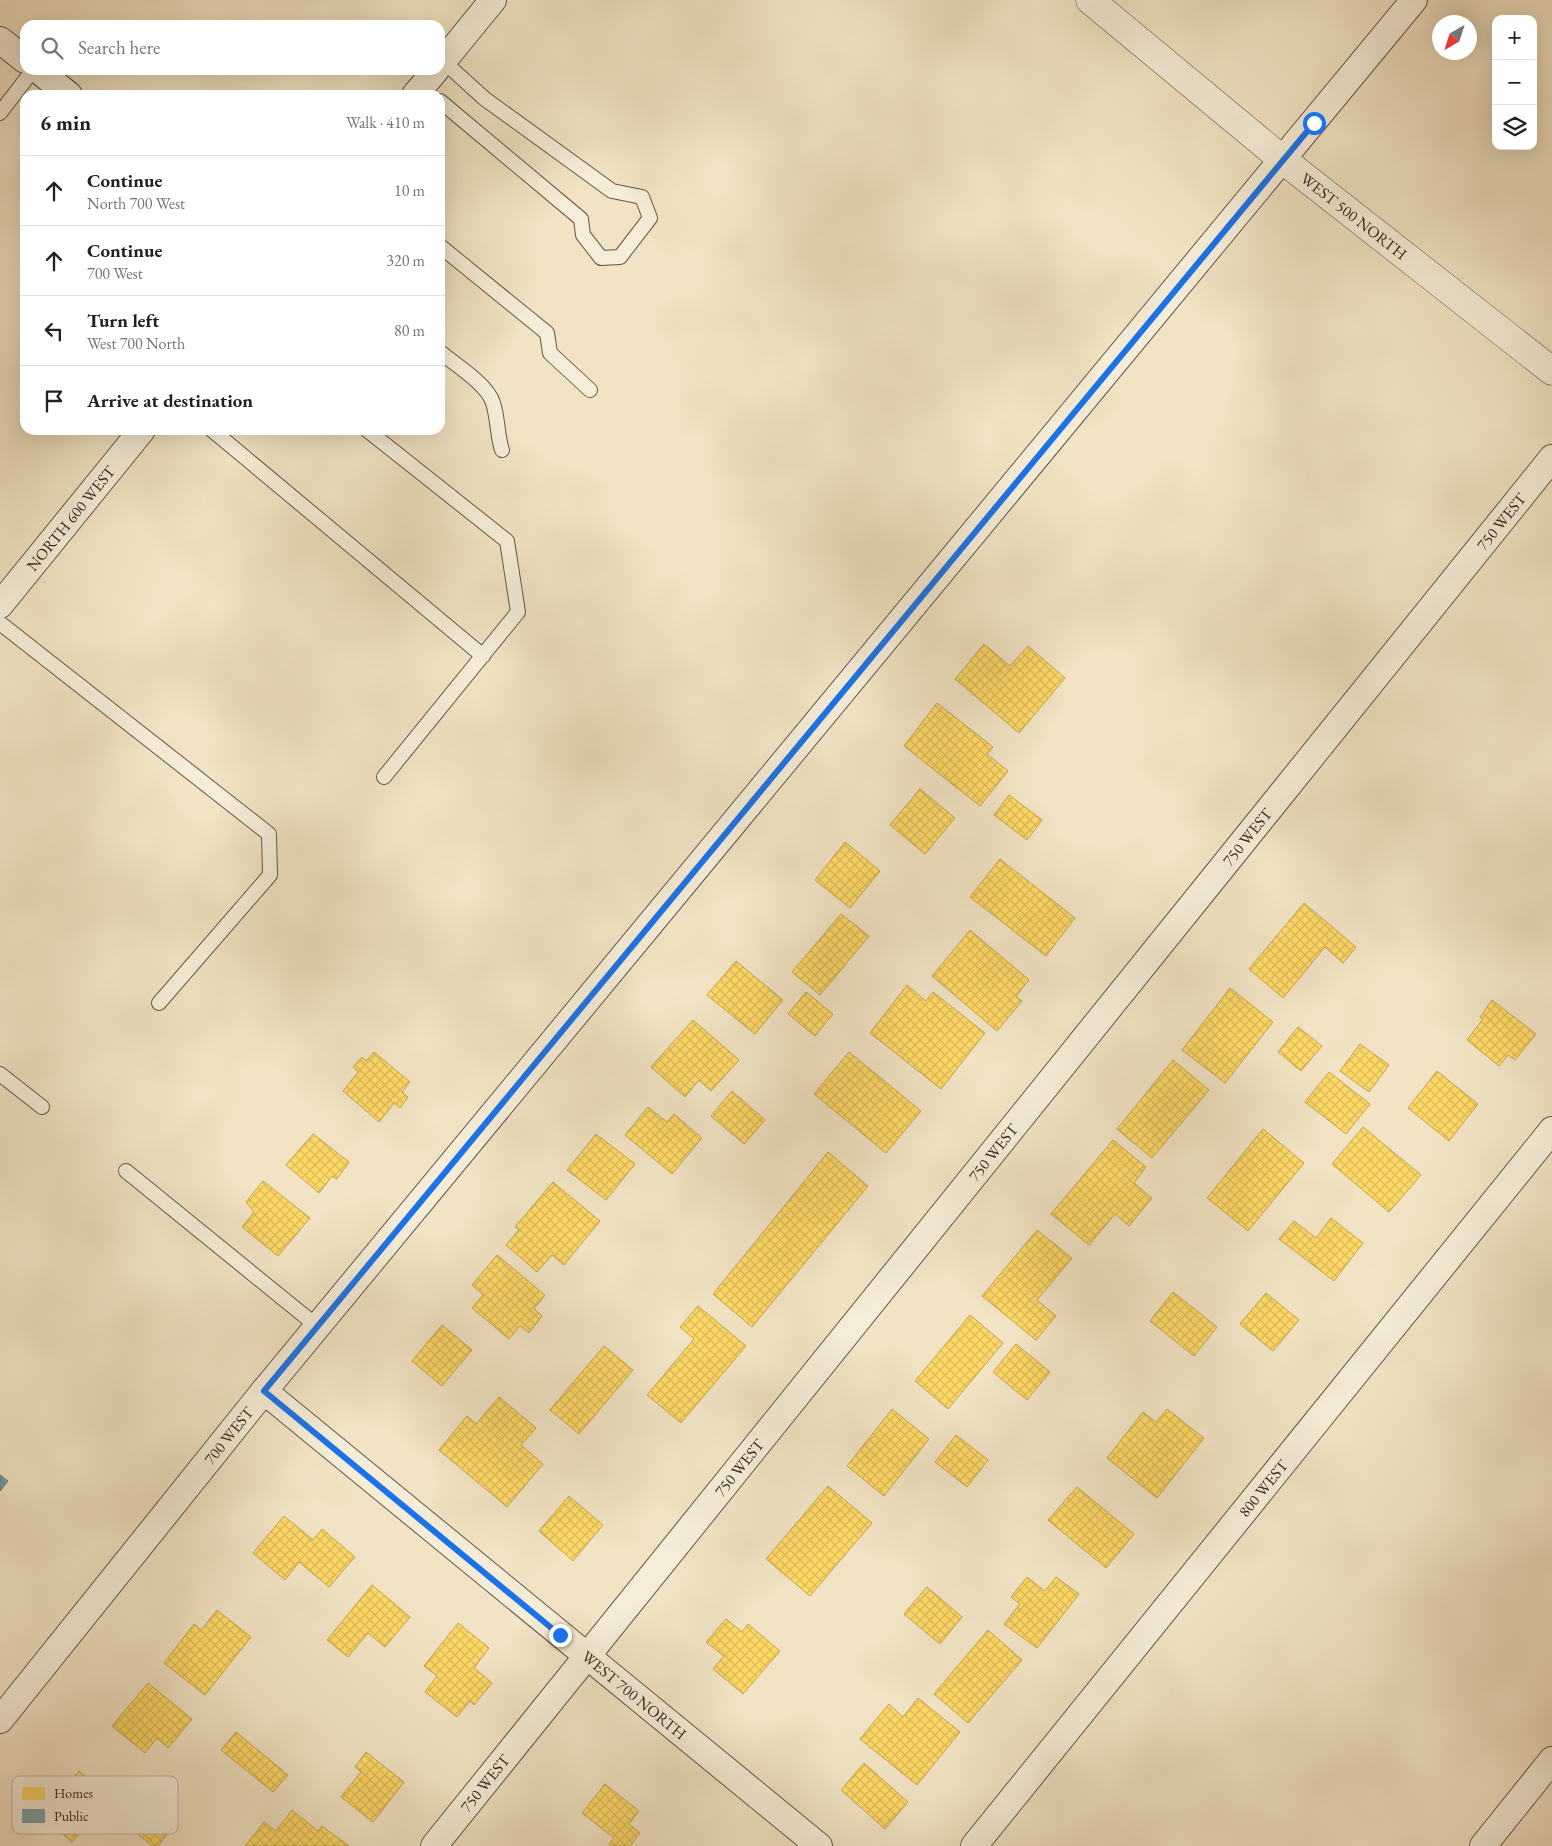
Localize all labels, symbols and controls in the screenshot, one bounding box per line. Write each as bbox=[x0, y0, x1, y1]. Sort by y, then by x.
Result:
north arrow bbox=[1432, 15, 1477, 60]
map controls bbox=[1492, 15, 1537, 150]
button: + bbox=[1492, 15, 1537, 60]
search box bbox=[20, 20, 445, 75]
icon: search bbox=[38, 34, 66, 62]
text: Search here bbox=[78, 35, 160, 60]
button: − bbox=[1492, 60, 1537, 105]
button: layers bbox=[1492, 105, 1537, 150]
text: 6 min bbox=[40, 109, 91, 136]
text: Walk · 410 m bbox=[346, 112, 425, 133]
route start bbox=[1303, 112, 1326, 135]
street label: WEST 500 NORTH bbox=[1297, 167, 1412, 264]
text: Continue bbox=[87, 168, 162, 193]
icon: ahead bbox=[40, 177, 68, 205]
text: 10 m bbox=[394, 180, 425, 201]
text: North 700 West bbox=[87, 193, 185, 214]
text: Continue bbox=[87, 238, 162, 263]
icon: ahead bbox=[40, 247, 68, 275]
text: 320 m bbox=[386, 250, 425, 271]
text: 700 West bbox=[87, 263, 143, 284]
text: Turn left bbox=[87, 308, 159, 333]
icon: left bbox=[40, 317, 68, 345]
text: 80 m bbox=[394, 320, 425, 341]
text: West 700 North bbox=[87, 333, 185, 354]
icon: arrive bbox=[40, 387, 68, 415]
text: Arrive at destination bbox=[87, 388, 253, 413]
street label: NORTH 600 WEST bbox=[22, 461, 120, 575]
street label: 750 WEST bbox=[1471, 488, 1531, 554]
street label: 750 WEST bbox=[1217, 803, 1277, 870]
street label: 750 WEST bbox=[963, 1119, 1023, 1185]
street label: 700 WEST bbox=[199, 1402, 258, 1468]
street label: 750 WEST bbox=[709, 1434, 769, 1501]
street label: 800 WEST bbox=[1233, 1455, 1293, 1521]
route end bbox=[549, 1624, 572, 1647]
street label: WEST 700 NORTH bbox=[578, 1645, 691, 1744]
street label: 750 WEST bbox=[455, 1750, 515, 1816]
legend bbox=[12, 1776, 178, 1834]
text: Homes bbox=[54, 1784, 94, 1802]
text: Public bbox=[54, 1807, 89, 1825]

